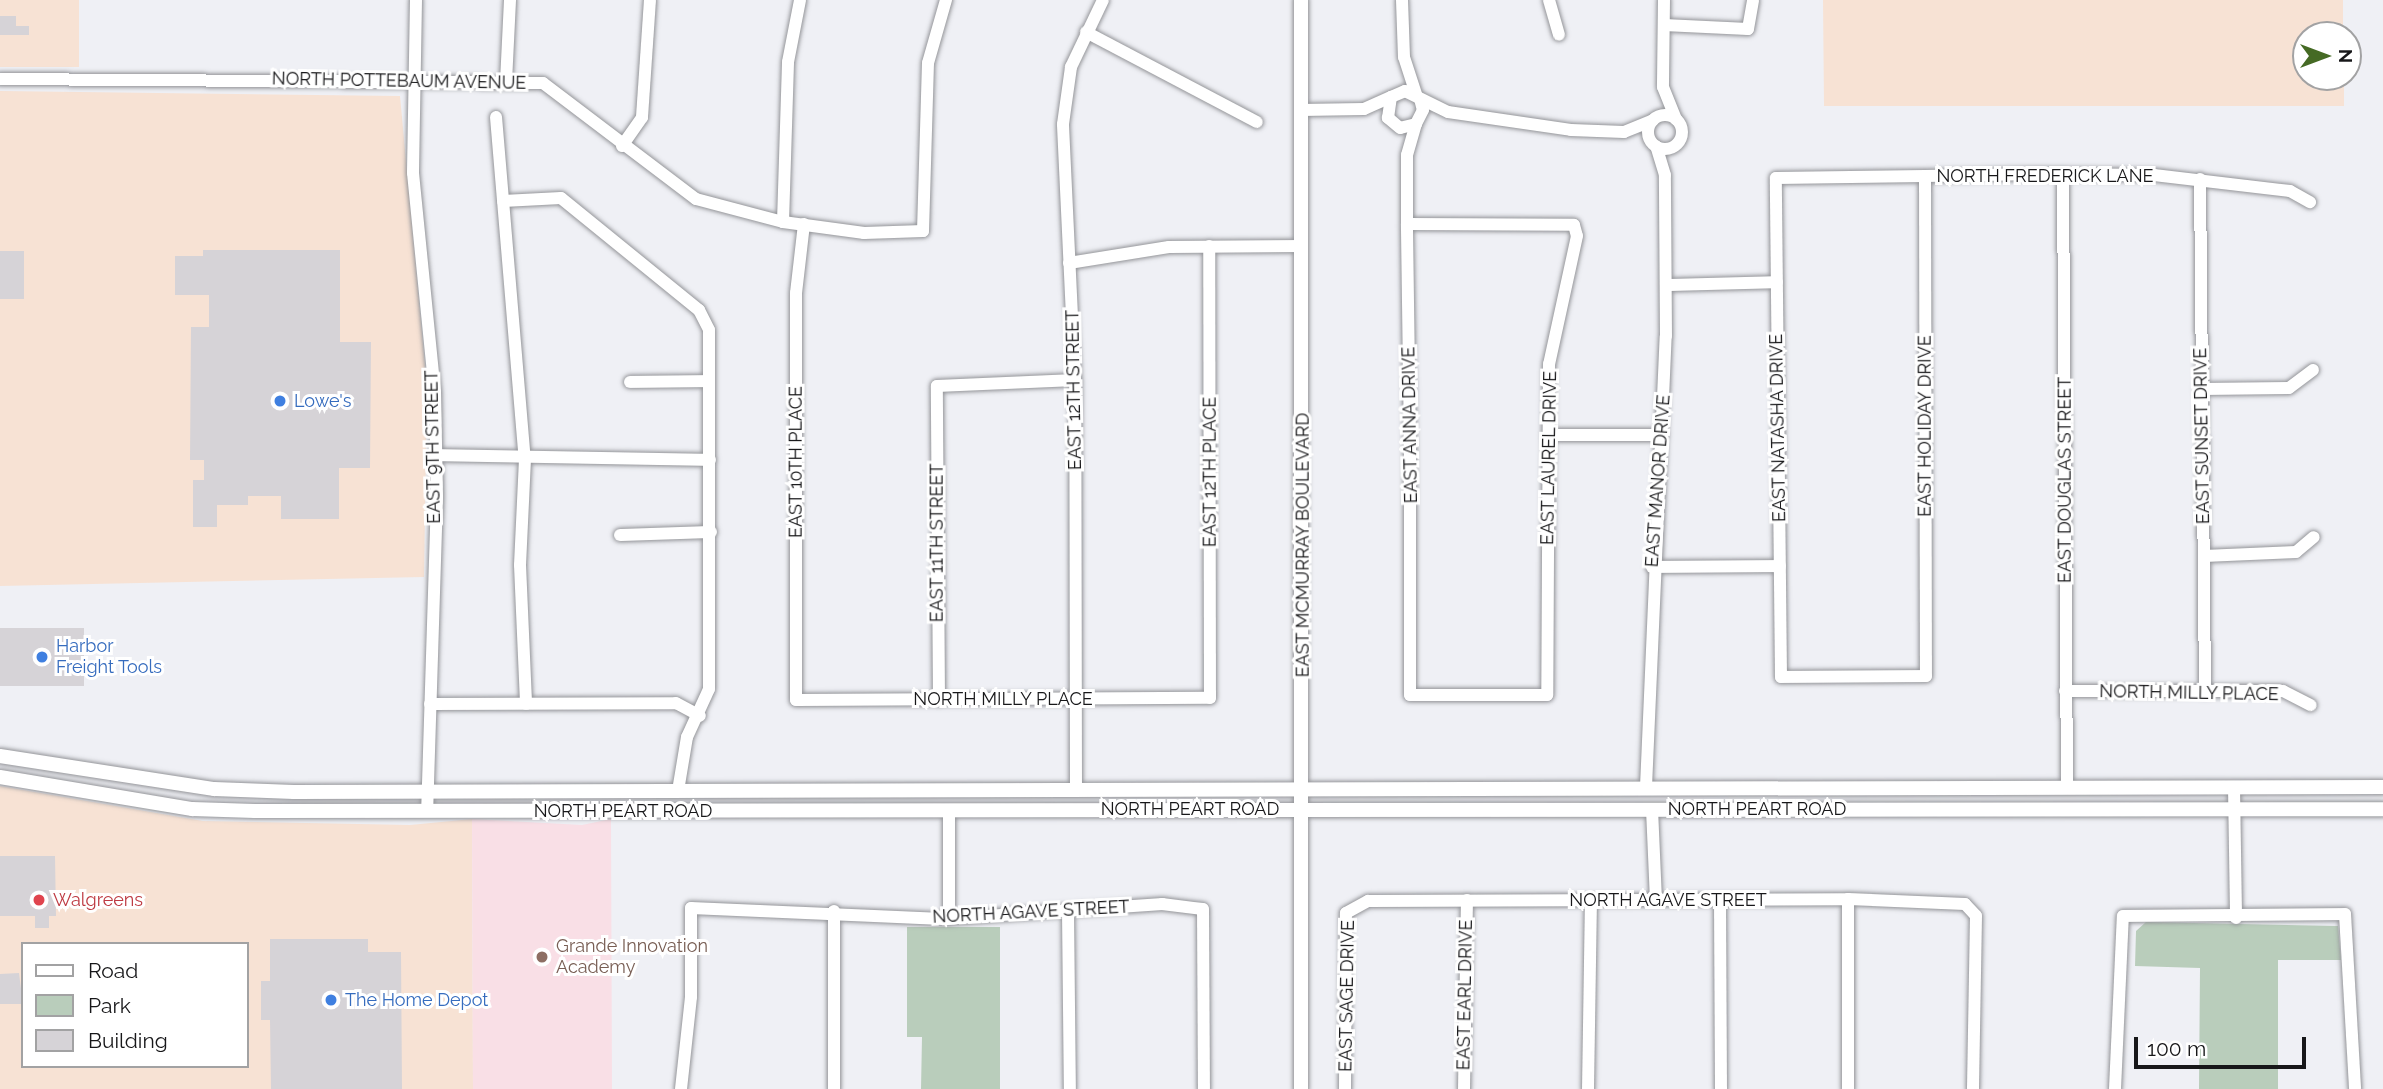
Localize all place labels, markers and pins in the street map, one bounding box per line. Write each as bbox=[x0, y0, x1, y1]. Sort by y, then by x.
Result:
place label: Lowe's bbox=[294, 390, 351, 412]
marker: Lowe's bbox=[272, 393, 288, 409]
place label: Harbor Freight Tools bbox=[56, 636, 163, 678]
marker: Harbor Freight Tools bbox=[34, 649, 50, 665]
place label: Walgreens bbox=[53, 889, 143, 911]
marker: Walgreens bbox=[31, 892, 47, 908]
place label: Grande Innovation Academy bbox=[556, 936, 708, 978]
marker: Grande Innovation Academy bbox=[534, 949, 550, 965]
place label: The Home Depot bbox=[345, 989, 488, 1011]
marker: The Home Depot bbox=[323, 992, 339, 1008]

